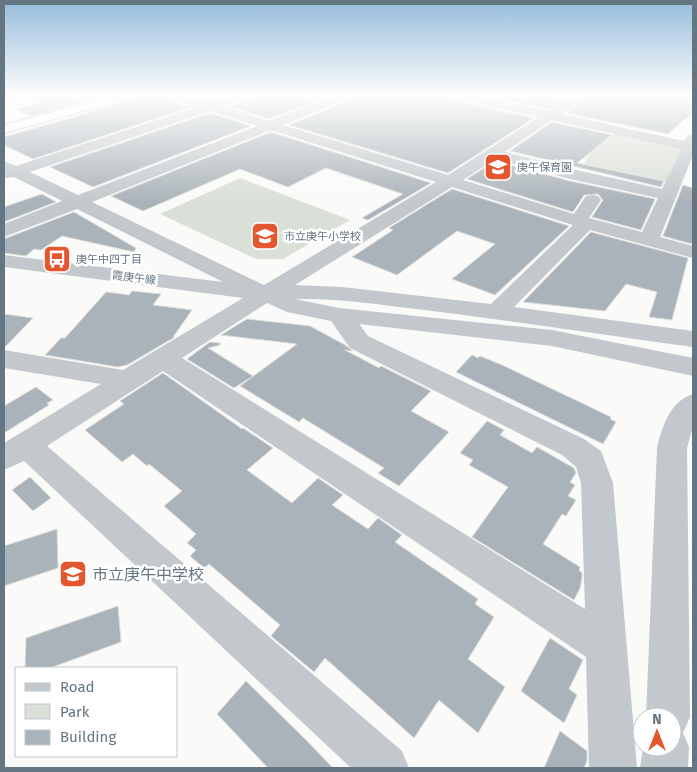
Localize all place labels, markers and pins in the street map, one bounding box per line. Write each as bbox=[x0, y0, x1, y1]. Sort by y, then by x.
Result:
school or university icon: 庚午保育園 bbox=[483, 152, 513, 182]
place label: 庚午保育園 bbox=[517, 161, 572, 174]
school or university icon: 市立庚午小学校 bbox=[250, 221, 280, 251]
place label: 市立庚午小学校 bbox=[284, 230, 361, 243]
bus stop icon: 庚午中四丁目 bbox=[42, 244, 72, 274]
place label: 庚午中四丁目 bbox=[76, 253, 142, 266]
school or university icon: 市立庚午中学校 bbox=[58, 559, 88, 589]
place label: 市立庚午中学校 bbox=[92, 565, 204, 584]

